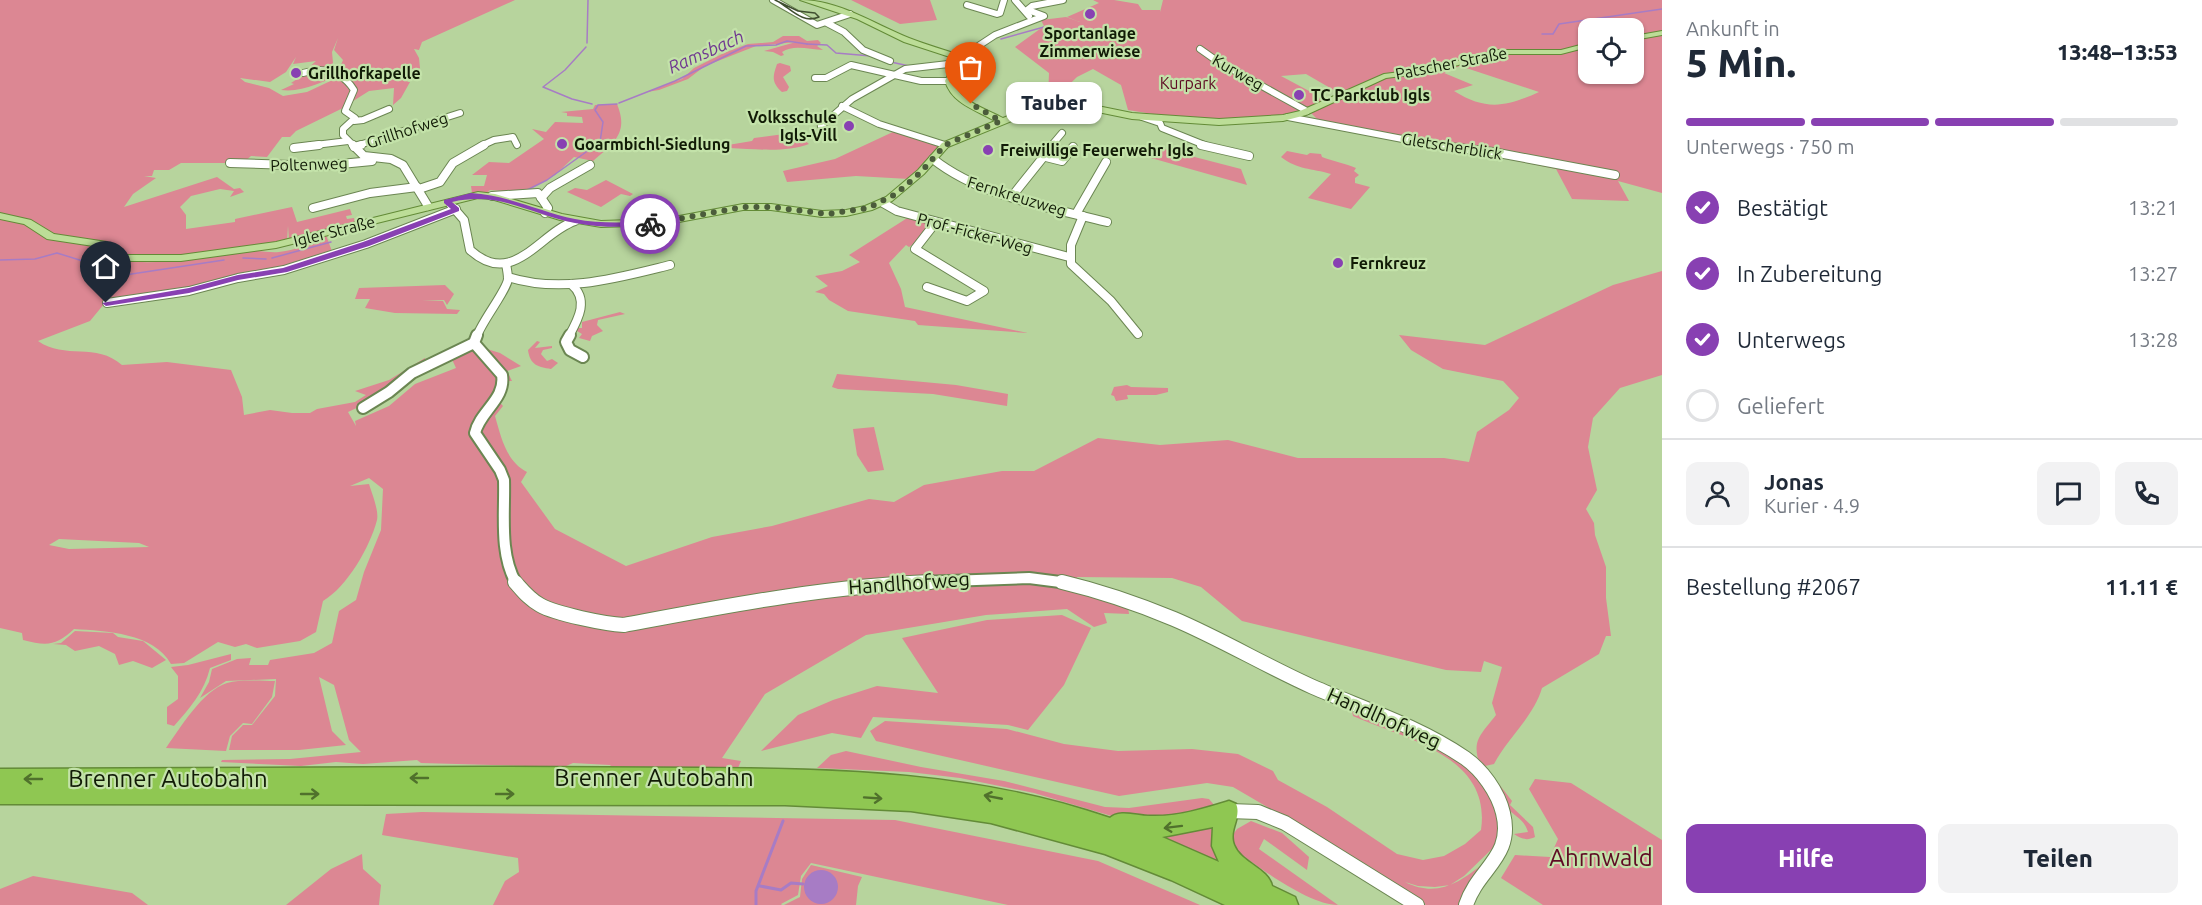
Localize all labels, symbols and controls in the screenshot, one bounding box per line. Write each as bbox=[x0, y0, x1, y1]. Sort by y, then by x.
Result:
marker: Sportanlage Zimmerwiese bbox=[1083, 7, 1097, 21]
text: Ankunft in bbox=[1686, 17, 1780, 40]
map controls bbox=[1578, 18, 1644, 84]
button: locate bbox=[1578, 18, 1644, 84]
place label: Sportanlage Zimmerwiese bbox=[1040, 24, 1140, 60]
water label: Ramsbach bbox=[665, 25, 747, 77]
text: 13:48–13:53 bbox=[2057, 39, 2178, 64]
text: 5 Min. bbox=[1686, 41, 1796, 84]
pin bbox=[945, 42, 996, 104]
street label: Patscher Straße bbox=[1394, 43, 1508, 83]
street label: Kurweg bbox=[1209, 50, 1267, 94]
icon: bag bbox=[954, 51, 987, 84]
place label: Grillhofkapelle bbox=[308, 64, 421, 82]
marker: Grillhofkapelle bbox=[289, 66, 303, 80]
park label: Kurpark bbox=[1160, 74, 1216, 92]
callout: Tauber bbox=[1007, 83, 1103, 125]
place label: TC Parkclub Igls bbox=[1311, 86, 1430, 104]
marker: TC Parkclub Igls bbox=[1292, 88, 1306, 102]
text: Tauber bbox=[1021, 91, 1087, 114]
street label: Grillhofweg bbox=[364, 108, 450, 152]
place label: Volksschule Igls-Vill bbox=[747, 108, 837, 144]
marker: Volksschule Igls-Vill bbox=[842, 119, 856, 133]
street label: Gletscherblick bbox=[1401, 129, 1503, 163]
place label: Goarmbichl-Siedlung bbox=[574, 135, 730, 153]
text: Unterwegs · 750 m bbox=[1686, 135, 1854, 158]
marker: Goarmbichl-Siedlung bbox=[555, 137, 569, 151]
place label: Freiwillige Feuerwehr Igls bbox=[1000, 141, 1194, 159]
marker: Freiwillige Feuerwehr Igls bbox=[981, 143, 995, 157]
street label: Poltenweg bbox=[270, 154, 348, 174]
street label: Fernkreuzweg bbox=[965, 172, 1069, 220]
icon: check bbox=[1686, 191, 1719, 224]
courier bbox=[620, 194, 680, 254]
text: Bestätigt bbox=[1737, 195, 1828, 220]
text: 13:21 bbox=[2128, 196, 2178, 219]
icon: bike bbox=[634, 208, 667, 241]
street label: Prof.-Ficker-Weg bbox=[916, 209, 1034, 257]
street label: Igler Straße bbox=[291, 212, 377, 250]
pin bbox=[80, 241, 131, 303]
icon: home bbox=[89, 250, 122, 283]
place label: Fernkreuz bbox=[1350, 254, 1426, 272]
marker: Fernkreuz bbox=[1331, 256, 1345, 270]
icon: check bbox=[1686, 257, 1719, 290]
text: In Zubereitung bbox=[1737, 261, 1882, 286]
text: 13:27 bbox=[2128, 262, 2178, 285]
icon: check bbox=[1686, 323, 1719, 356]
text: Unterwegs bbox=[1737, 327, 1846, 352]
text: 13:28 bbox=[2128, 328, 2178, 351]
text: Geliefert bbox=[1737, 393, 1824, 418]
button: person bbox=[1686, 462, 1749, 525]
button: chat bbox=[2037, 462, 2100, 525]
button: phone bbox=[2115, 462, 2178, 525]
text: Jonas bbox=[1764, 469, 1824, 494]
text: Kurier · 4.9 bbox=[1764, 494, 1860, 517]
street label: Handlhofweg bbox=[847, 567, 970, 598]
text: Bestellung #2067 bbox=[1686, 574, 1861, 599]
text: 11.11 € bbox=[2105, 574, 2178, 599]
street label: Handlhofweg bbox=[1324, 682, 1444, 753]
street label: Brenner Autobahn bbox=[554, 764, 754, 791]
street label: Brenner Autobahn bbox=[68, 765, 268, 792]
one-way arrow bbox=[410, 772, 430, 784]
one-way arrow bbox=[24, 773, 44, 785]
one-way arrow bbox=[300, 788, 320, 800]
one-way arrow bbox=[495, 788, 515, 800]
one-way arrow bbox=[983, 791, 1003, 802]
one-way arrow bbox=[863, 793, 883, 804]
one-way arrow bbox=[1163, 822, 1183, 833]
button: Hilfe bbox=[1686, 824, 1926, 893]
button: Teilen bbox=[1938, 824, 2178, 893]
park label: Ahrnwald bbox=[1549, 844, 1653, 871]

